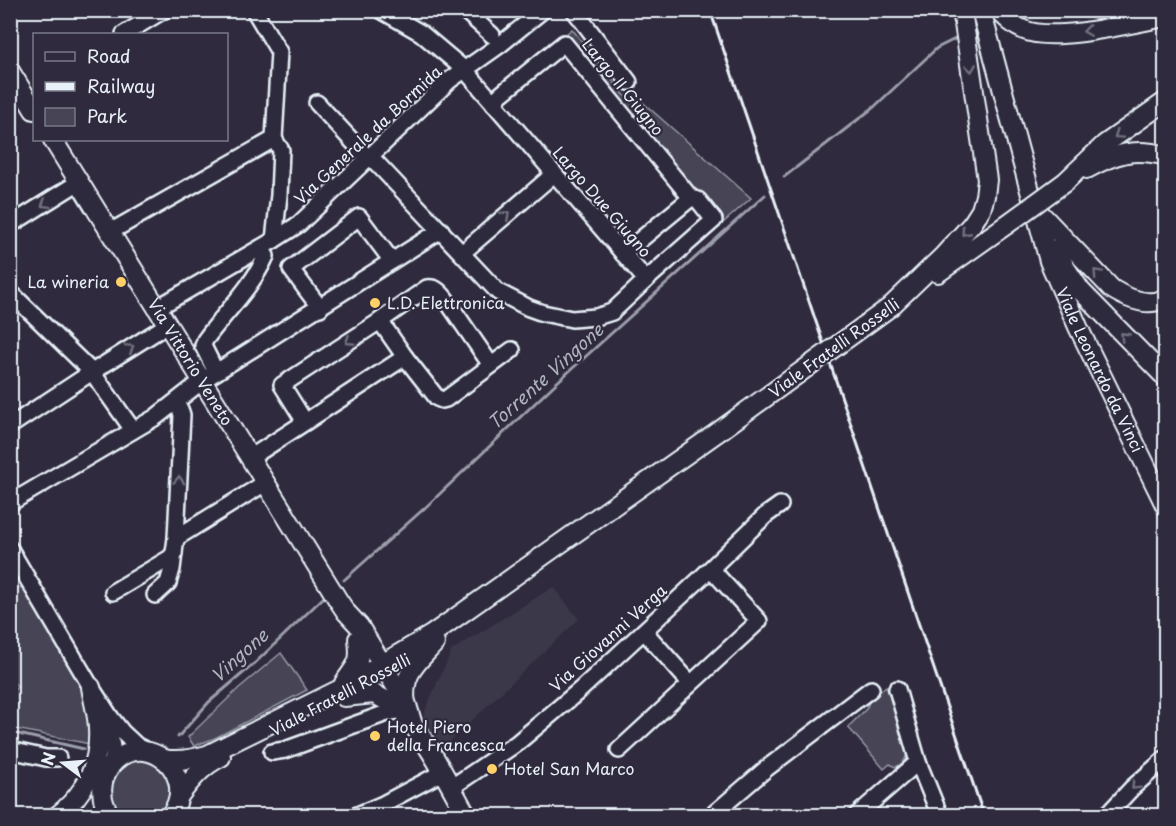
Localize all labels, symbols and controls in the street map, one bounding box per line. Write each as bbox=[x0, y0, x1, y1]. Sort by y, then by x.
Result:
one-way arrow bbox=[1083, 24, 1092, 36]
legend bbox=[33, 33, 228, 141]
street label: Largo II Giugno bbox=[577, 33, 671, 140]
text: Road bbox=[87, 42, 131, 69]
street label: Via Generale da Bormida bbox=[288, 59, 447, 209]
one-way arrow bbox=[964, 63, 977, 73]
text: Railway bbox=[87, 72, 155, 99]
text: Park bbox=[87, 102, 127, 129]
one-way arrow bbox=[1113, 128, 1124, 139]
street label: Largo Due Giugno bbox=[548, 141, 658, 262]
one-way arrow bbox=[41, 196, 51, 208]
one-way arrow bbox=[499, 211, 510, 222]
one-way arrow bbox=[961, 225, 972, 236]
place label: La wineria bbox=[27, 269, 109, 293]
one-way arrow bbox=[1093, 270, 1104, 281]
marker: La wineria bbox=[114, 275, 128, 289]
street label: Viale Leonardo da Vinci bbox=[1051, 283, 1150, 456]
place label: L.D. Elettronica bbox=[387, 290, 505, 314]
street label: Viale Fratelli Rosselli bbox=[763, 291, 904, 403]
street label: Via Vittorio Veneto bbox=[143, 293, 240, 430]
marker: L.D. Elettronica bbox=[368, 296, 382, 310]
water label: Torrente Vingone bbox=[481, 316, 610, 435]
one-way arrow bbox=[1121, 332, 1132, 343]
one-way arrow bbox=[345, 334, 356, 345]
one-way arrow bbox=[124, 344, 134, 356]
one-way arrow bbox=[172, 476, 185, 485]
street label: Via Giovanni Verga bbox=[543, 578, 671, 697]
water label: Vingone bbox=[204, 621, 274, 688]
street label: Viale Fratelli Rosselli bbox=[265, 647, 414, 742]
place label: Hotel Piero della Francesca bbox=[387, 714, 505, 756]
marker: Hotel Piero della Francesca bbox=[368, 729, 382, 743]
north arrow bbox=[33, 733, 93, 793]
text: N bbox=[34, 749, 61, 768]
place label: Hotel San Marco bbox=[504, 756, 635, 780]
marker: Hotel San Marco bbox=[485, 762, 499, 776]
one-way arrow bbox=[1132, 779, 1142, 790]

